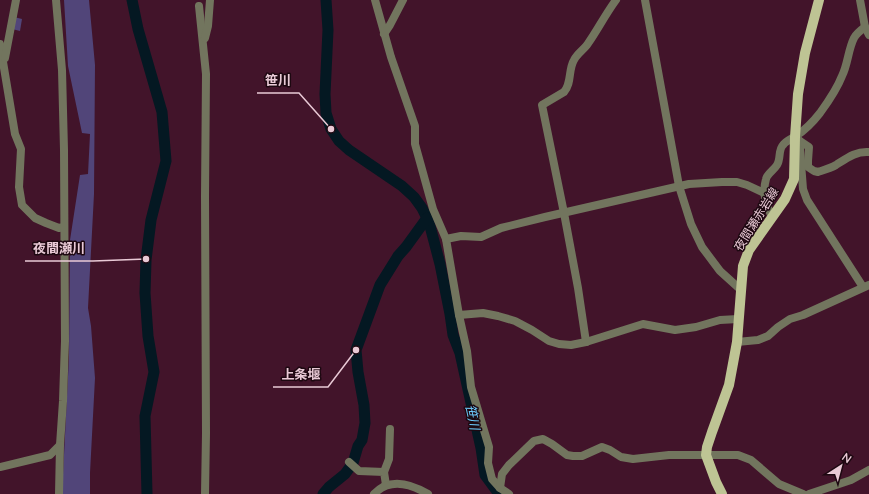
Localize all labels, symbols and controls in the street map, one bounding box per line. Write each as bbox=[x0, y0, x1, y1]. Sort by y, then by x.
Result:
callout: 笹川 bbox=[257, 68, 299, 93]
text: 笹川 bbox=[265, 72, 291, 88]
street label: 夜間瀬赤岩線 bbox=[730, 184, 781, 254]
callout: 夜間瀬川 bbox=[25, 236, 93, 261]
text: 夜間瀬川 bbox=[33, 240, 85, 256]
callout: 上条堰 bbox=[273, 362, 328, 387]
text: 上条堰 bbox=[281, 366, 321, 382]
water label: 笹川 bbox=[462, 403, 484, 433]
north arrow bbox=[821, 446, 861, 486]
text: N bbox=[840, 450, 854, 465]

